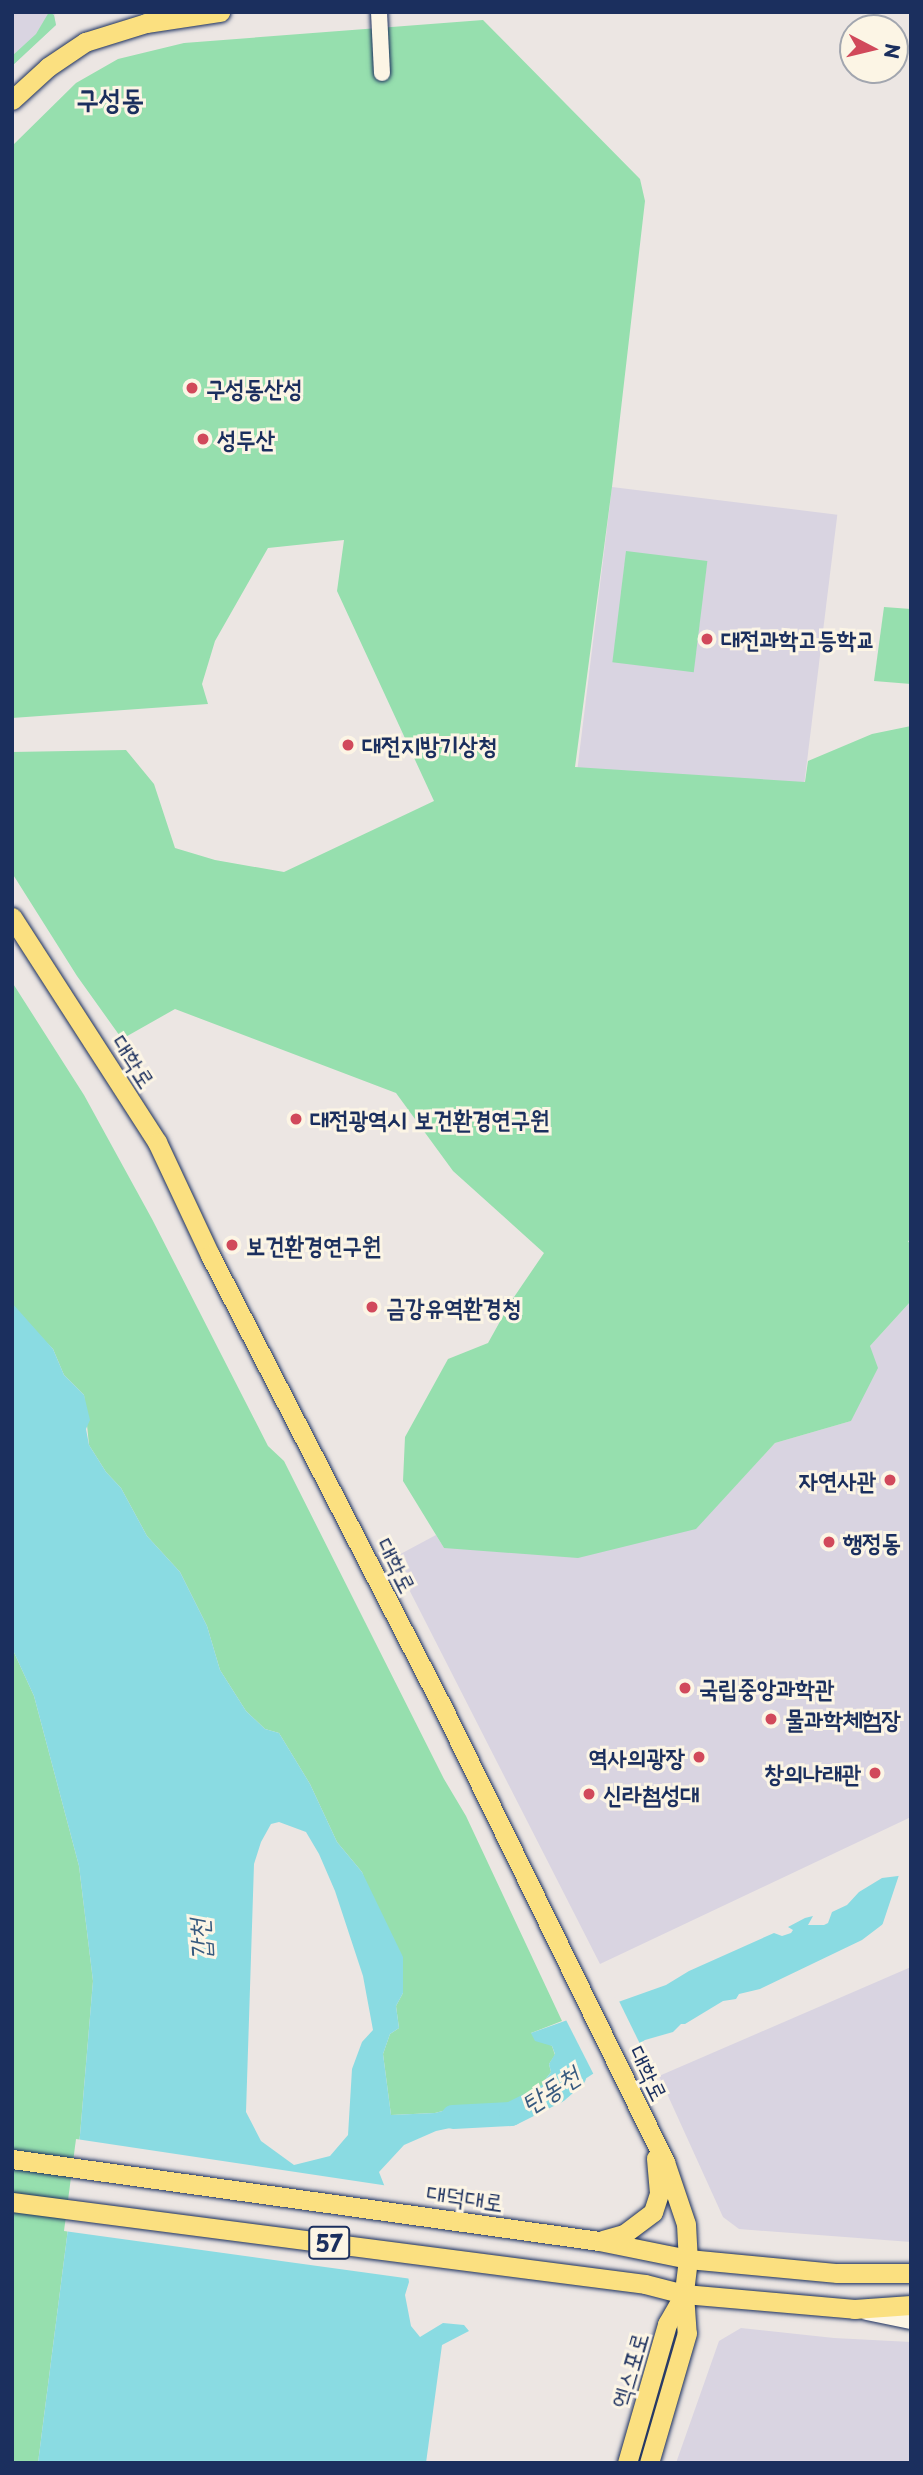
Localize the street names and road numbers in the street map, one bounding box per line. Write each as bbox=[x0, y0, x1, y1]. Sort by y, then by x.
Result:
street label: 대학로 bbox=[106, 1029, 162, 1093]
street label: 대학로 bbox=[371, 1533, 423, 1597]
street label: 대학로 bbox=[623, 2041, 675, 2105]
street label: 대덕대로 bbox=[425, 2177, 505, 2217]
road number: 57 bbox=[308, 2224, 350, 2262]
street label: 엑스포로 bbox=[605, 2329, 653, 2411]

